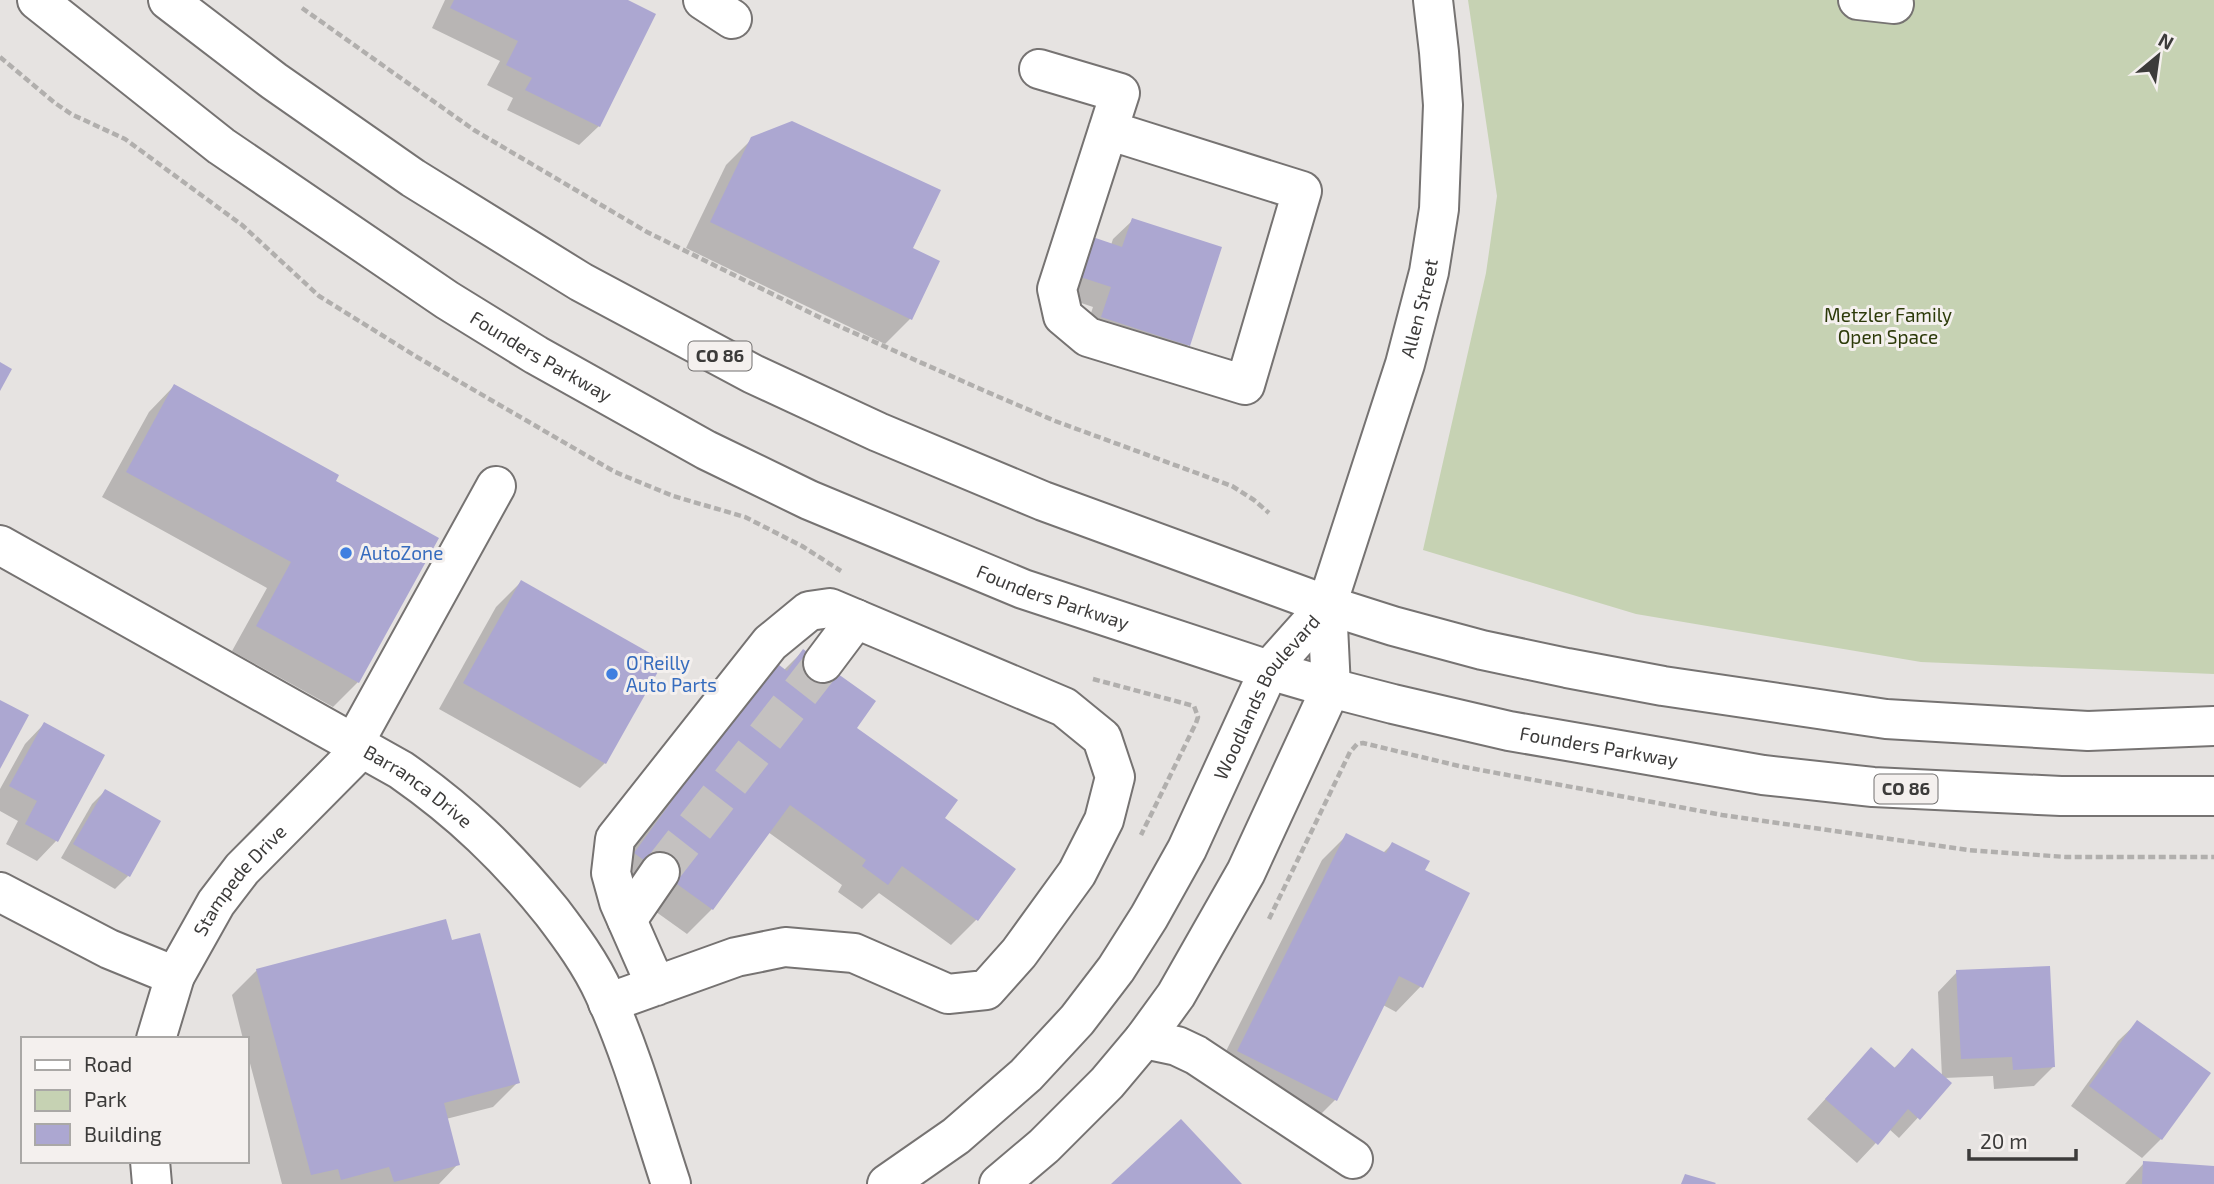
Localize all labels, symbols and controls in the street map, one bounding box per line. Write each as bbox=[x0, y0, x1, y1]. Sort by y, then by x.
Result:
north arrow bbox=[2123, 21, 2193, 91]
text: N bbox=[2155, 27, 2178, 54]
street label: Allen Street bbox=[1395, 257, 1442, 360]
park label: Metzler Family Open Space bbox=[1824, 303, 1952, 348]
street label: Founders Parkway bbox=[466, 305, 616, 406]
road number: CO 86 bbox=[688, 342, 752, 370]
place label: AutoZone bbox=[360, 541, 443, 564]
marker: AutoZone bbox=[338, 545, 354, 561]
street label: Founders Parkway bbox=[973, 559, 1132, 634]
street label: Woodlands Boulevard bbox=[1208, 609, 1324, 783]
place label: O'Reilly Auto Parts bbox=[626, 651, 717, 696]
marker: O'Reilly Auto Parts bbox=[604, 666, 620, 682]
street label: Founders Parkway bbox=[1518, 721, 1680, 771]
street label: Barranca Drive bbox=[360, 740, 477, 832]
road number: CO 86 bbox=[1874, 774, 1938, 804]
street label: Stampede Drive bbox=[188, 819, 291, 940]
legend bbox=[21, 1037, 248, 1163]
text: Road bbox=[84, 1051, 132, 1076]
text: Park bbox=[84, 1086, 127, 1111]
scale bar bbox=[1969, 1118, 2076, 1162]
text: Building bbox=[84, 1121, 162, 1146]
text: 20 m bbox=[1980, 1128, 2028, 1153]

